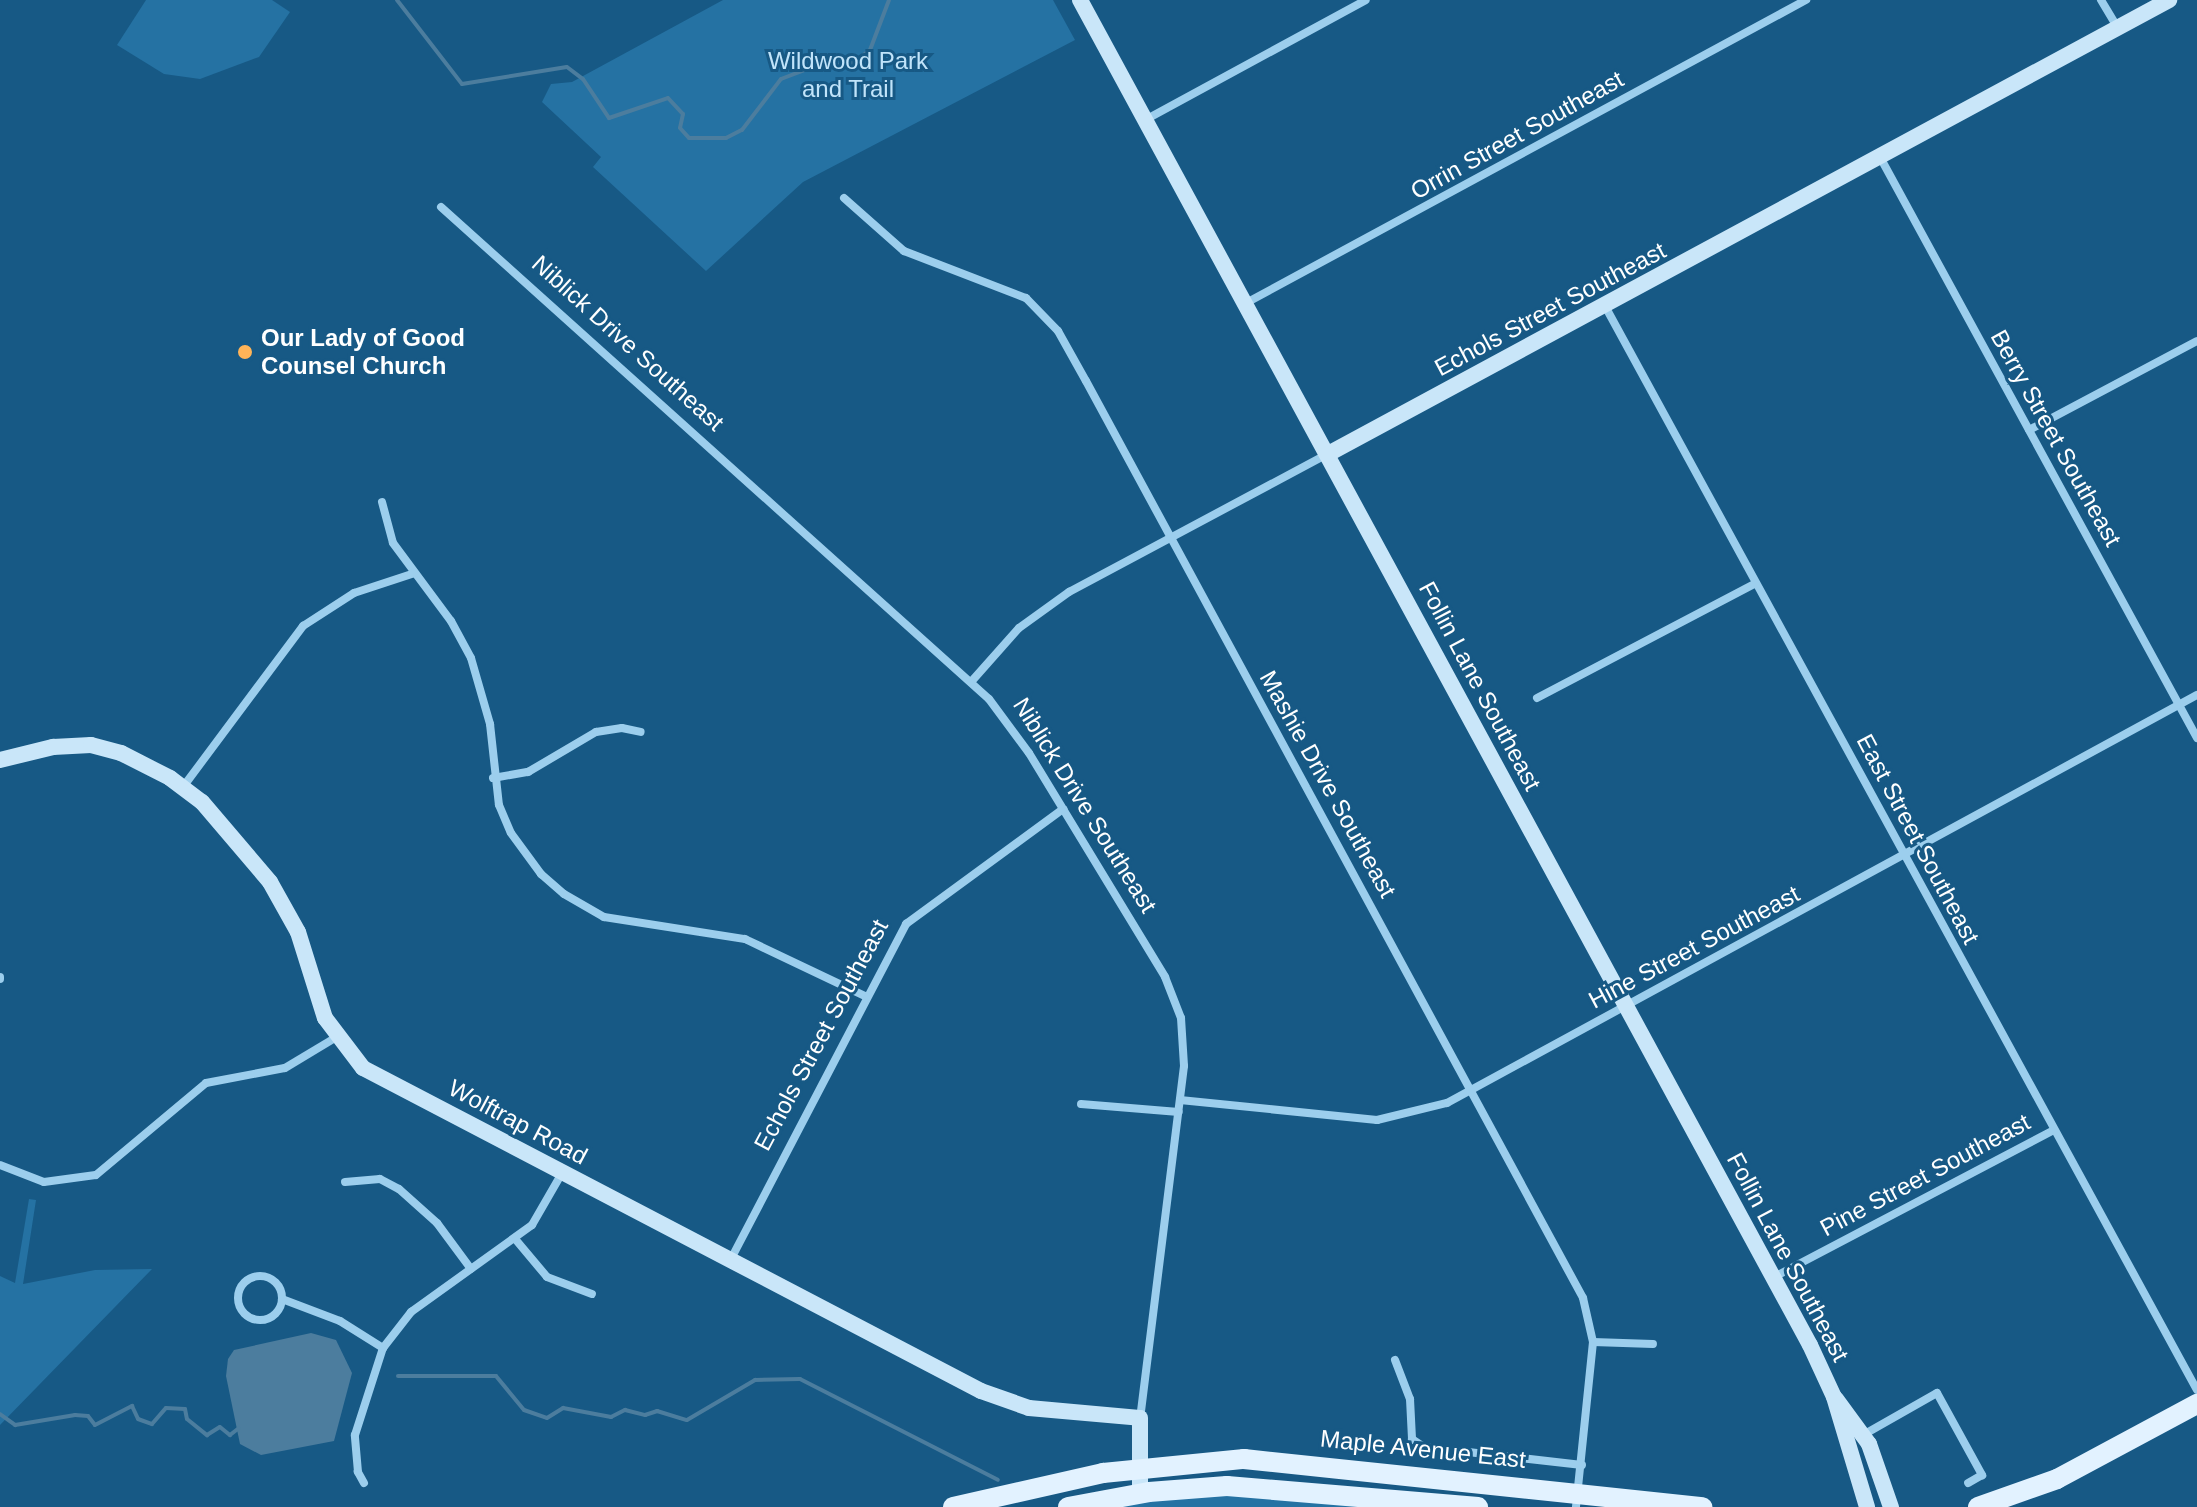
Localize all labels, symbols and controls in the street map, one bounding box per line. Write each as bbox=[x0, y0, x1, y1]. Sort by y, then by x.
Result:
park label: Wildwood Park and Trail bbox=[768, 47, 928, 103]
street label: Orrin Street Southeast bbox=[1406, 65, 1628, 205]
street label: Echols Street Southeast bbox=[1430, 236, 1670, 382]
street label: Niblick Drive Southeast bbox=[526, 249, 730, 437]
place label: Our Lady of Good Counsel Church bbox=[261, 324, 465, 380]
street label: Berry Street Southeast bbox=[1985, 325, 2127, 551]
marker: Our Lady of Good Counsel Church bbox=[236, 343, 254, 361]
street label: Follin Lane Southeast bbox=[1413, 577, 1547, 795]
street label: Mashie Drive Southeast bbox=[1254, 666, 1402, 902]
street label: Niblick Drive Southeast bbox=[1007, 692, 1163, 918]
street label: East Street Southeast bbox=[1850, 729, 1986, 949]
street label: Hine Street Southeast bbox=[1584, 879, 1804, 1015]
street label: Echols Street Southeast bbox=[748, 915, 894, 1155]
street label: Wolftrap Road bbox=[444, 1073, 592, 1171]
street label: Pine Street Southeast bbox=[1815, 1107, 2035, 1243]
street label: Follin Lane Southeast bbox=[1721, 1148, 1855, 1366]
street label: Maple Avenue East bbox=[1318, 1424, 1528, 1474]

